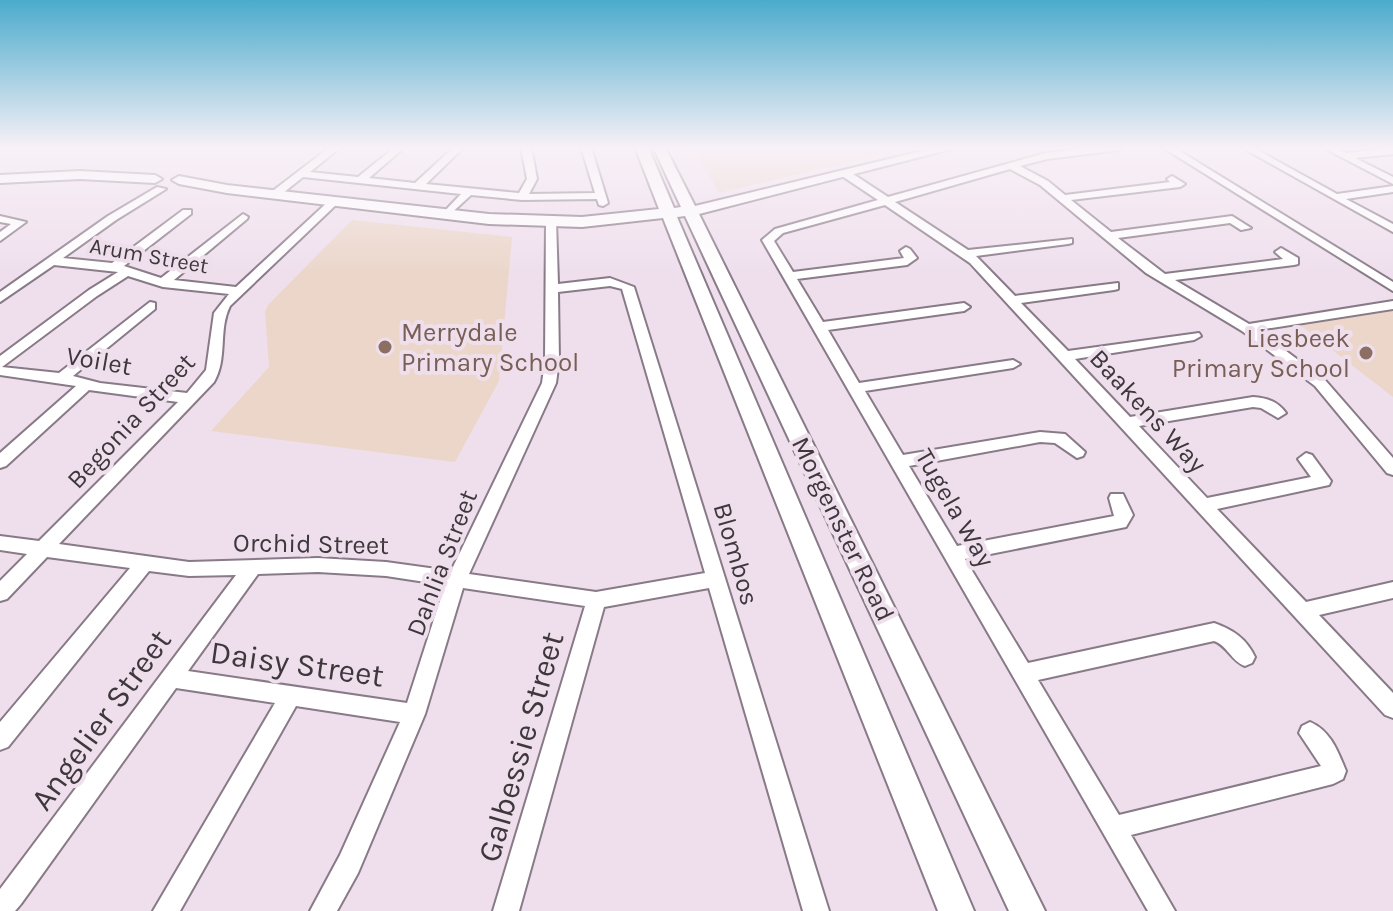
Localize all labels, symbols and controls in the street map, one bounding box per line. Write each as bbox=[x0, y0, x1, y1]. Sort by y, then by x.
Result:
street label: Arum Street bbox=[88, 233, 210, 279]
place label: Merrydale Primary School bbox=[401, 317, 579, 378]
place label: Liesbeek Primary School bbox=[1172, 323, 1350, 384]
marker: Merrydale Primary School bbox=[376, 338, 394, 356]
street label: Voilet bbox=[64, 340, 134, 382]
street label: Baakens Way bbox=[1083, 343, 1213, 479]
marker: Liesbeek Primary School bbox=[1357, 344, 1375, 362]
street label: Begonia Street bbox=[60, 347, 202, 495]
street label: Morgenster Road bbox=[785, 432, 901, 626]
street label: Tugela Way bbox=[909, 443, 1001, 573]
street label: Dahlia Street bbox=[400, 485, 484, 640]
street label: Blombos bbox=[707, 499, 765, 609]
street label: Orchid Street bbox=[233, 527, 389, 561]
street label: Angelier Street bbox=[23, 623, 179, 817]
street label: Galbessie Street bbox=[470, 628, 572, 866]
street label: Daisy Street bbox=[208, 634, 386, 694]

